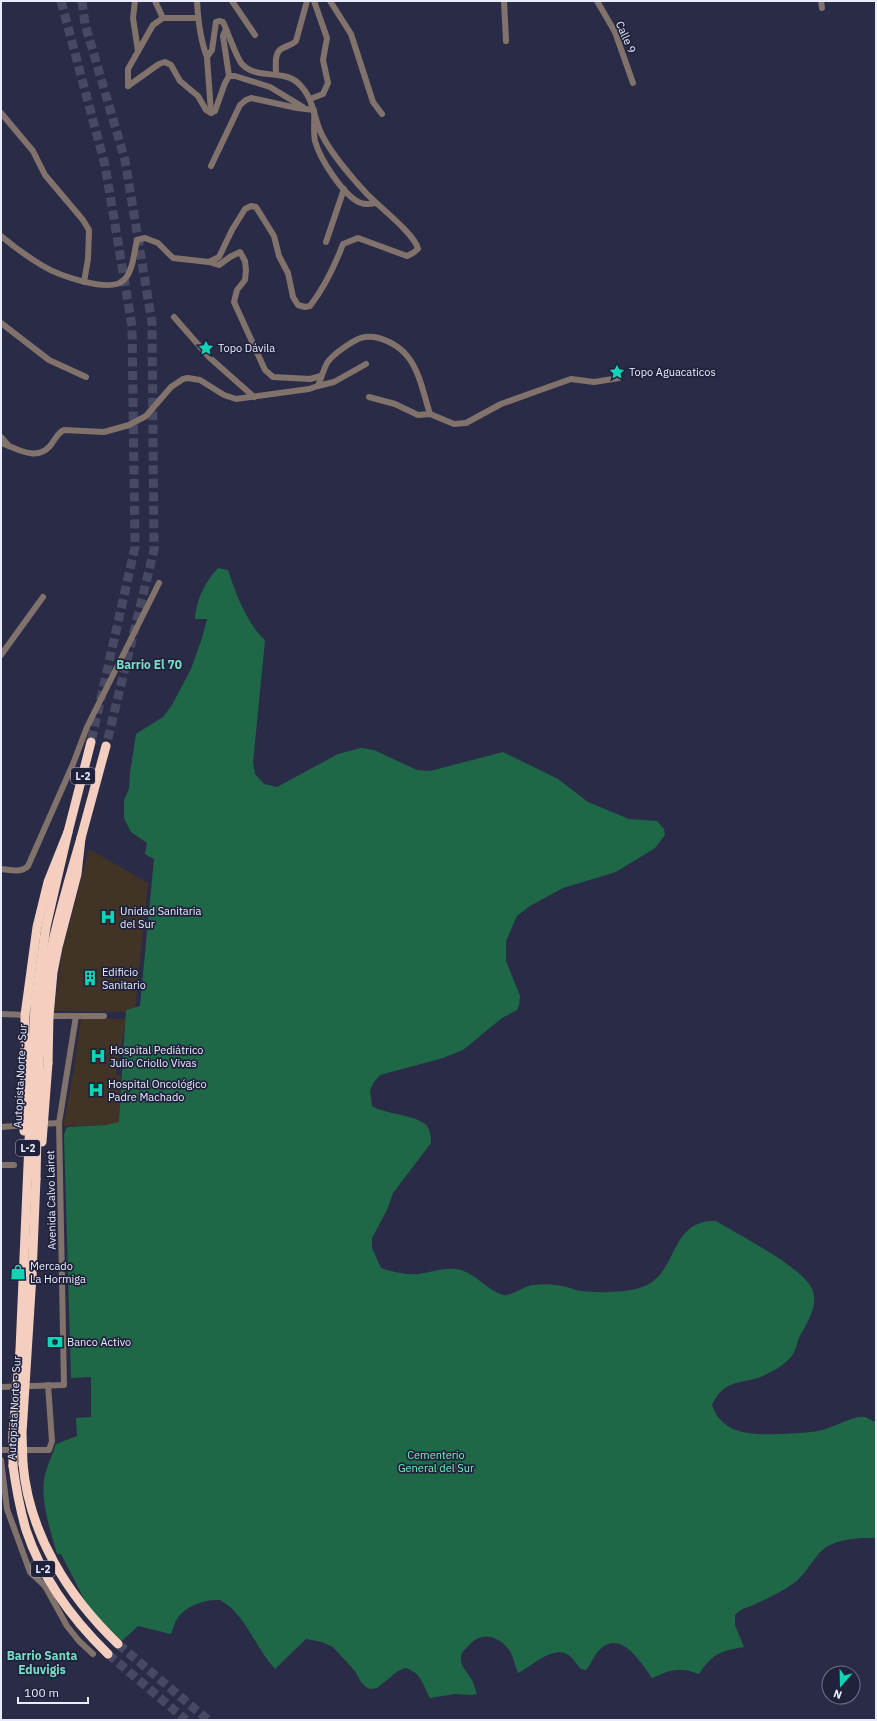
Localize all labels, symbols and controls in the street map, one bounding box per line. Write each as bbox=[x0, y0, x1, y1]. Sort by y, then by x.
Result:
street label: Calle 9 bbox=[613, 19, 639, 55]
place icon: Topo Dávila bbox=[197, 339, 215, 357]
place label: Topo Dávila bbox=[218, 341, 275, 355]
place icon: Topo Aguacaticos bbox=[608, 363, 626, 381]
place label: Topo Aguacaticos bbox=[629, 365, 716, 379]
district label: Barrio El 70 bbox=[116, 657, 182, 672]
road number: L-2 bbox=[71, 768, 95, 784]
place label: Unidad Sanitaria del Sur bbox=[120, 904, 201, 931]
hospital icon: Unidad Sanitaria del Sur bbox=[99, 908, 117, 926]
place label: Edificio Sanitario bbox=[102, 965, 146, 992]
building icon: Edificio Sanitario bbox=[81, 969, 99, 987]
street label: Autopista Norte - Sur bbox=[10, 1024, 30, 1128]
place label: Hospital Pediátrico Julio Criollo Vivas bbox=[110, 1043, 204, 1070]
hospital icon: Hospital Pediátrico Julio Criollo Vivas bbox=[89, 1047, 107, 1065]
place label: Hospital Oncológico Padre Machado bbox=[108, 1077, 207, 1104]
hospital icon: Hospital Oncológico Padre Machado bbox=[87, 1081, 105, 1099]
road number: L-2 bbox=[16, 1140, 40, 1156]
street label: Avenida Calvo Lairet bbox=[43, 1150, 59, 1250]
place label: Mercado La Hormiga bbox=[30, 1259, 86, 1286]
shop icon: Mercado La Hormiga bbox=[9, 1263, 27, 1281]
bank icon: Banco Activo bbox=[46, 1333, 64, 1351]
place label: Banco Activo bbox=[67, 1335, 131, 1349]
street label: Autopista Norte - Sur bbox=[4, 1356, 24, 1460]
park label: Cementerio General del Sur bbox=[398, 1448, 474, 1475]
road number: L-2 bbox=[31, 1561, 55, 1577]
district label: Barrio Santa Eduvigis bbox=[7, 1648, 77, 1677]
north arrow bbox=[821, 1665, 861, 1705]
scale bar bbox=[18, 1679, 88, 1705]
text: 100 m bbox=[24, 1685, 59, 1700]
text: N bbox=[831, 1686, 844, 1702]

